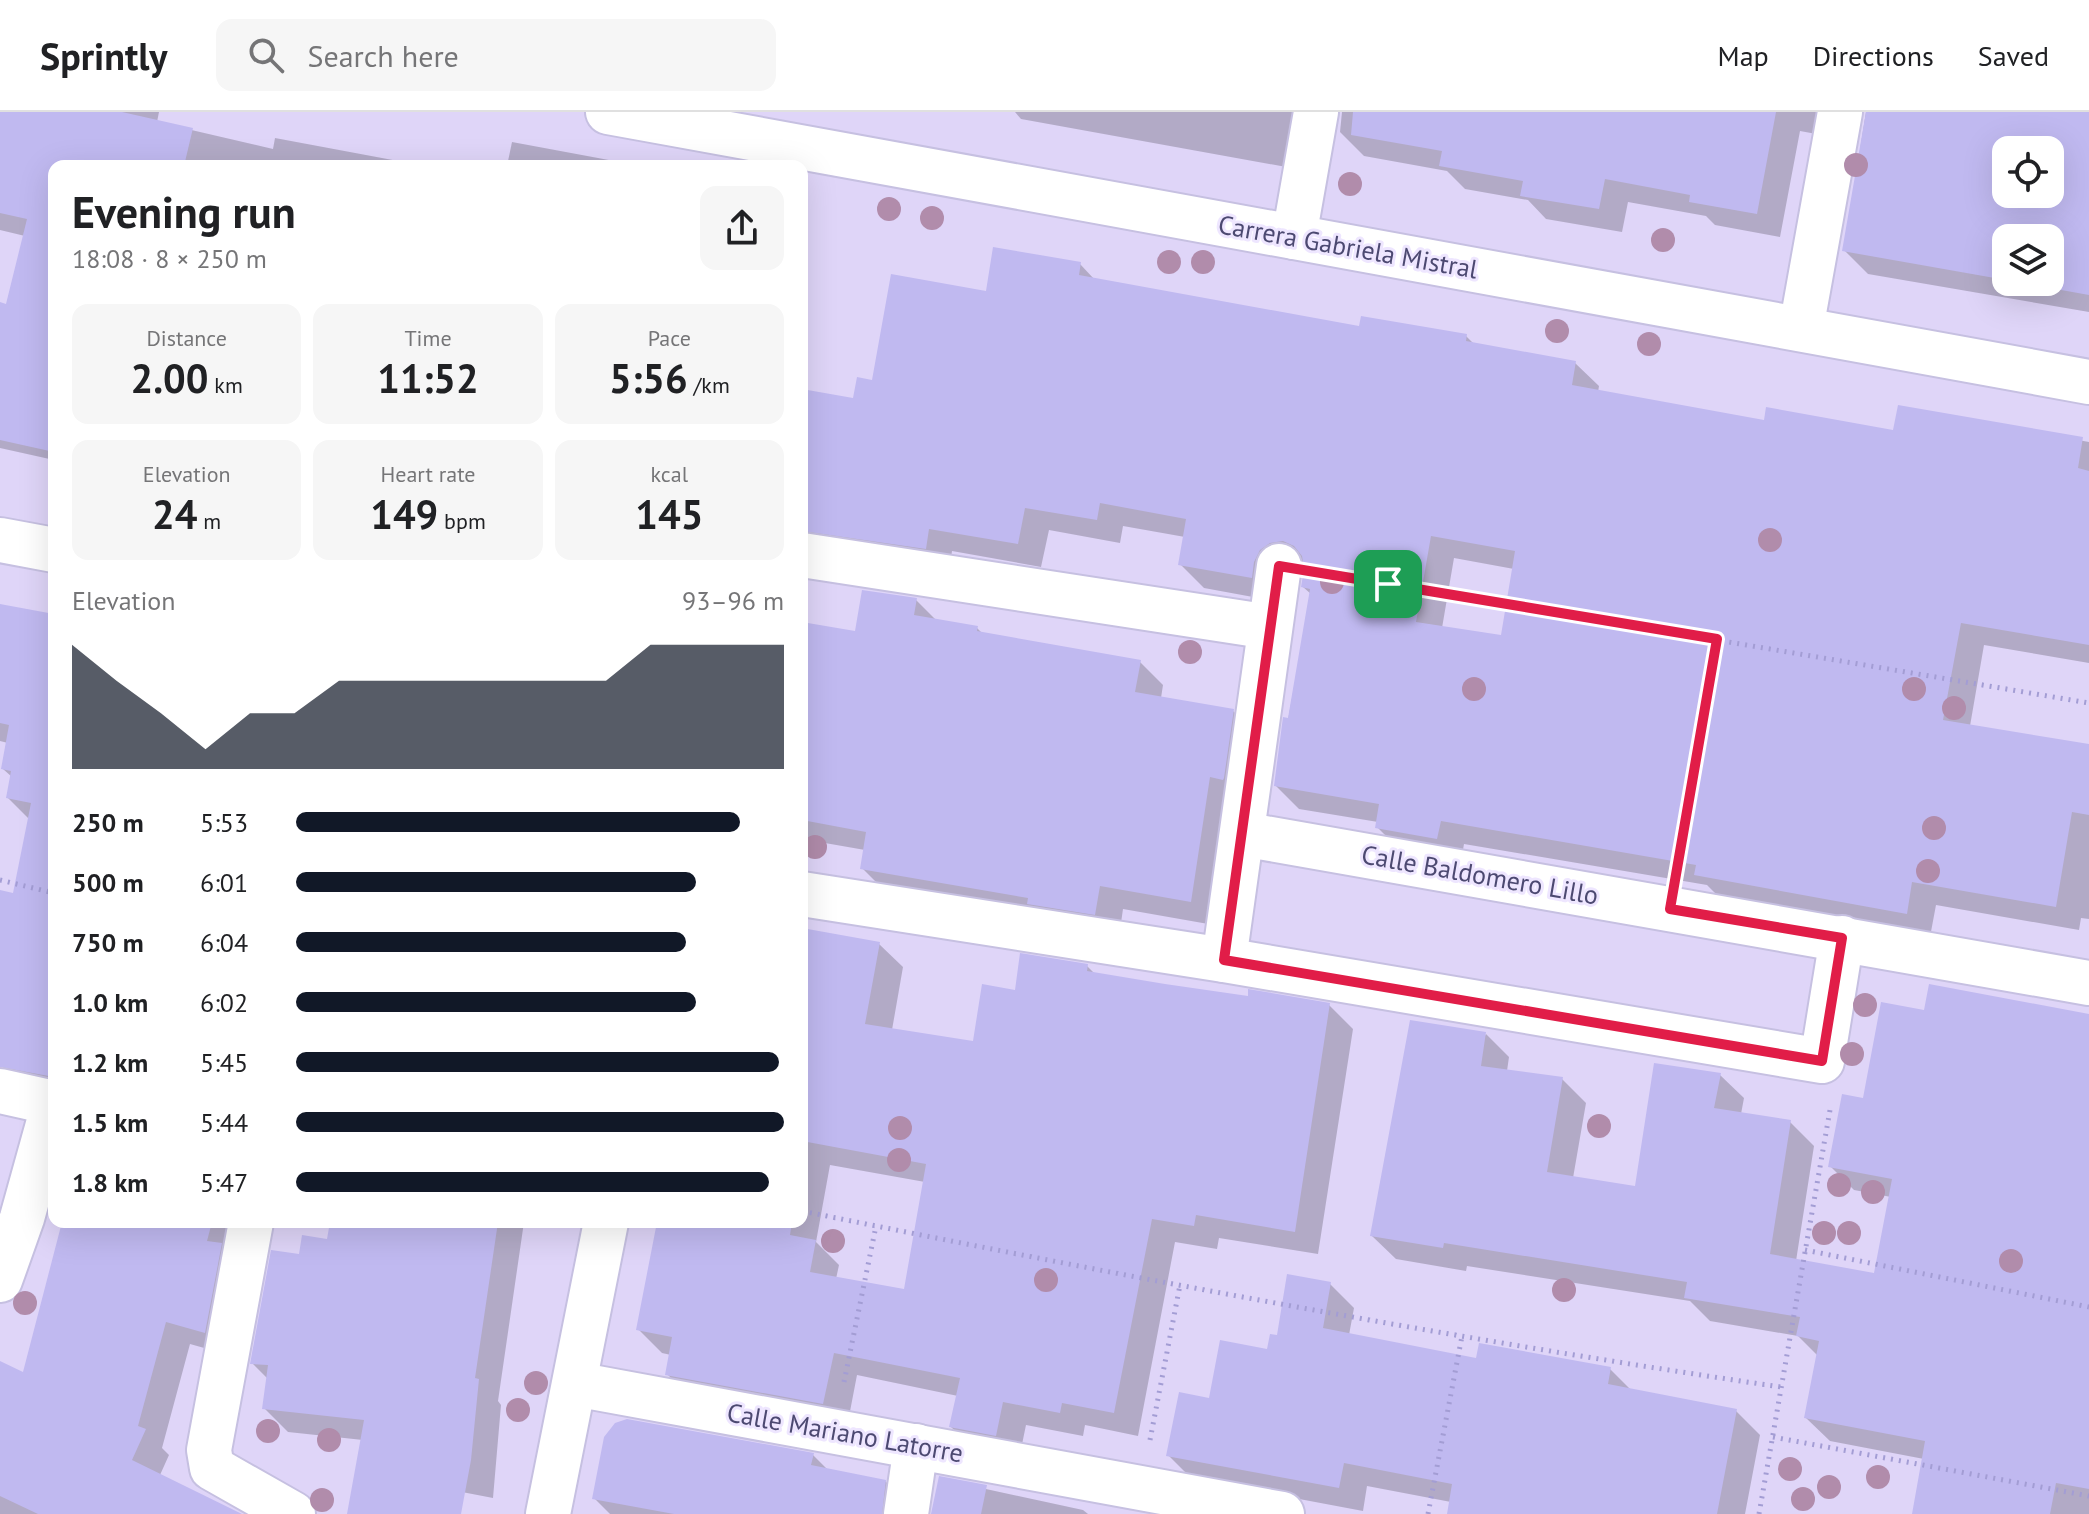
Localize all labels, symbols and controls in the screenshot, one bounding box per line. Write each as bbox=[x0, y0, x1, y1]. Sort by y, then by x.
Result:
search box bbox=[216, 19, 776, 91]
text: Sprintly bbox=[40, 31, 168, 80]
icon: search bbox=[244, 33, 288, 77]
text: Search here bbox=[308, 36, 459, 75]
text: Map bbox=[1718, 37, 1769, 74]
text: Directions bbox=[1813, 37, 1934, 74]
text: Saved bbox=[1978, 37, 2049, 74]
map controls bbox=[1992, 136, 2064, 296]
button: locate bbox=[1992, 136, 2064, 208]
text: Evening run bbox=[72, 183, 296, 240]
button: share bbox=[700, 186, 784, 270]
street label: Carrera Gabriela Mistral bbox=[1216, 207, 1481, 286]
button: layers bbox=[1992, 224, 2064, 296]
text: 18:08 · 8 × 250 m bbox=[72, 242, 267, 275]
text: Distance bbox=[146, 324, 227, 352]
text: Time bbox=[404, 324, 452, 352]
text: Pace bbox=[648, 324, 691, 352]
text: 2.00 bbox=[131, 352, 208, 404]
text: 11:52 bbox=[377, 352, 479, 404]
text: 5:56 bbox=[609, 352, 688, 404]
text: km bbox=[208, 371, 243, 399]
text: /km bbox=[688, 371, 730, 399]
text: Elevation bbox=[143, 460, 230, 488]
text: Heart rate bbox=[380, 460, 476, 488]
text: kcal bbox=[651, 460, 688, 488]
text: 24 bbox=[152, 488, 197, 540]
text: 149 bbox=[370, 488, 438, 540]
text: 145 bbox=[635, 488, 703, 540]
text: m bbox=[197, 507, 221, 535]
text: bpm bbox=[438, 507, 486, 535]
pin bbox=[1354, 550, 1422, 618]
icon: arrive bbox=[1366, 562, 1410, 606]
text: Elevation bbox=[72, 584, 176, 617]
text: 93–96 m bbox=[682, 584, 784, 617]
text: 250 m bbox=[72, 806, 144, 839]
text: 5:53 bbox=[200, 806, 248, 839]
street label: Calle Baldomero Lillo bbox=[1359, 837, 1601, 912]
text: 500 m bbox=[72, 866, 144, 899]
text: 6:01 bbox=[200, 866, 248, 899]
text: 750 m bbox=[72, 926, 144, 959]
text: 6:04 bbox=[200, 926, 248, 959]
text: 1.0 km bbox=[72, 986, 148, 1019]
text: 6:02 bbox=[200, 986, 248, 1019]
text: 1.2 km bbox=[72, 1046, 148, 1079]
text: 5:45 bbox=[200, 1046, 248, 1079]
text: 1.5 km bbox=[72, 1106, 148, 1139]
text: 5:44 bbox=[200, 1106, 248, 1139]
text: 1.8 km bbox=[72, 1166, 148, 1199]
text: 5:47 bbox=[200, 1166, 248, 1199]
street label: Calle Mariano Latorre bbox=[724, 1396, 966, 1470]

